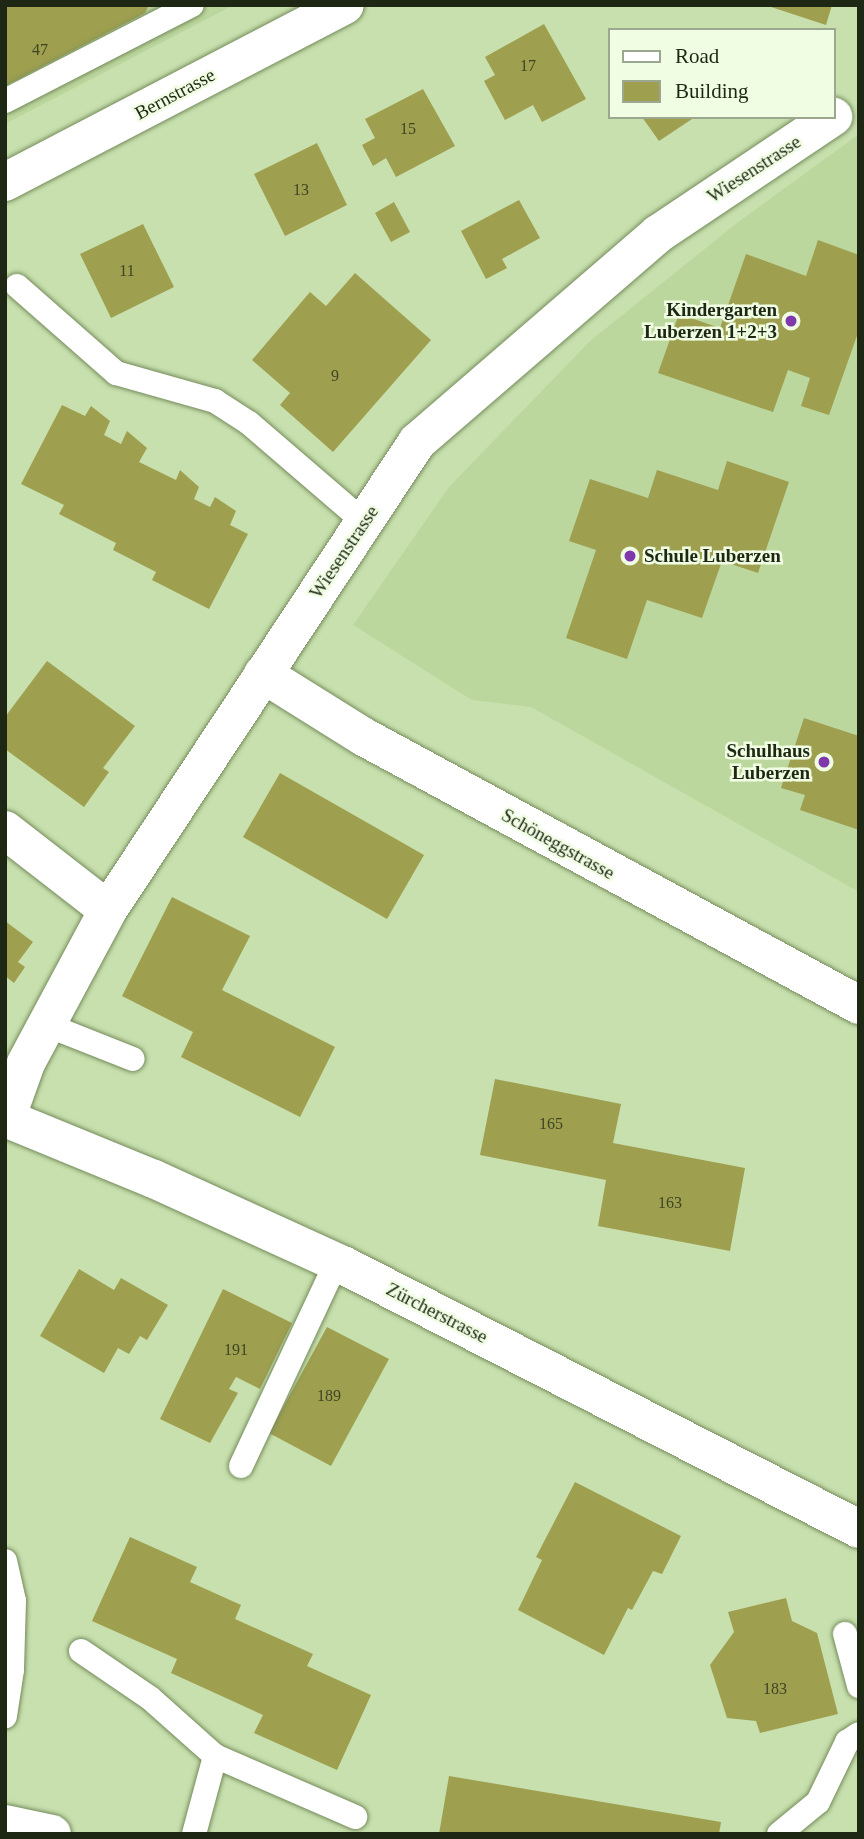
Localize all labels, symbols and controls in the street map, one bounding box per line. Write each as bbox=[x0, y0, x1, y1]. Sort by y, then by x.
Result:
legend bbox=[608, 28, 836, 119]
house number: 47 bbox=[32, 40, 48, 60]
text: Road bbox=[675, 44, 719, 68]
house number: 17 bbox=[520, 56, 536, 76]
street label: Bernstrasse bbox=[131, 63, 219, 125]
text: Building bbox=[675, 79, 749, 103]
house number: 15 bbox=[400, 119, 416, 139]
street label: Wiesenstrasse bbox=[703, 130, 805, 208]
house number: 13 bbox=[293, 180, 309, 200]
house number: 11 bbox=[119, 261, 135, 281]
place label: Kindergarten Luberzen 1+2+3 bbox=[644, 299, 777, 343]
marker: Kindergarten Luberzen 1+2+3 bbox=[783, 313, 799, 329]
house number: 9 bbox=[331, 366, 339, 386]
street label: Wiesenstrasse bbox=[305, 501, 383, 603]
place label: Schule Luberzen bbox=[644, 545, 781, 567]
marker: Schule Luberzen bbox=[622, 548, 638, 564]
place label: Schulhaus Luberzen bbox=[727, 740, 810, 784]
marker: Schulhaus Luberzen bbox=[816, 754, 832, 770]
street label: Schöneggstrasse bbox=[498, 804, 618, 884]
house number: 165 bbox=[539, 1114, 563, 1134]
house number: 163 bbox=[658, 1193, 682, 1213]
street label: Zürcherstrasse bbox=[382, 1278, 492, 1348]
house number: 191 bbox=[224, 1340, 248, 1360]
house number: 189 bbox=[317, 1386, 341, 1406]
house number: 183 bbox=[763, 1679, 787, 1699]

